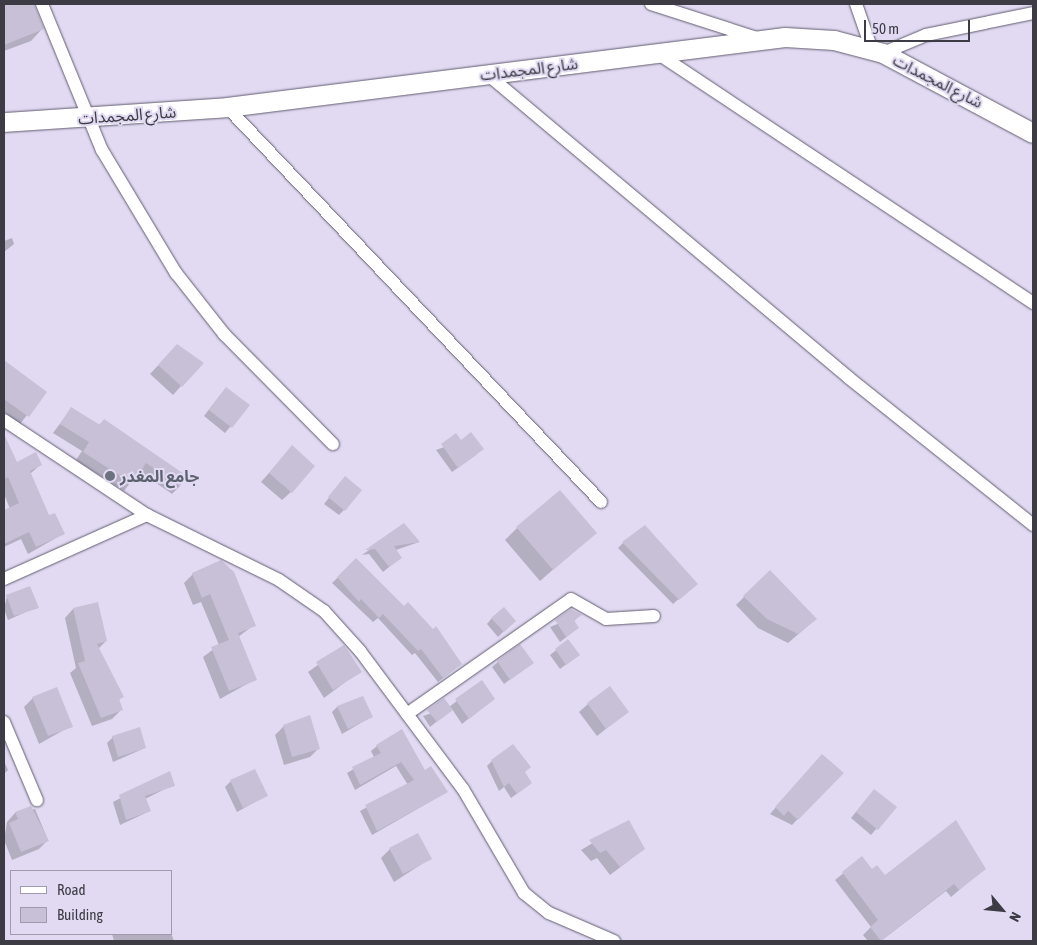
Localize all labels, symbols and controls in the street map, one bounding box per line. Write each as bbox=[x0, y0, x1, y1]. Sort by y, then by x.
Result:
scale bar bbox=[867, 10, 973, 42]
text: 50 m bbox=[872, 20, 899, 37]
street label: شارع المجمدات bbox=[890, 50, 986, 112]
street label: شارع المجمدات bbox=[479, 53, 579, 85]
street label: شارع المجمدات bbox=[77, 102, 177, 128]
place label: جامع المغدر bbox=[120, 466, 199, 486]
marker: جامع المغدر bbox=[104, 470, 116, 482]
legend bbox=[10, 870, 172, 935]
text: Road bbox=[57, 881, 86, 898]
north arrow bbox=[977, 885, 1027, 935]
text: Building bbox=[57, 906, 103, 923]
text: N bbox=[1006, 910, 1024, 924]

